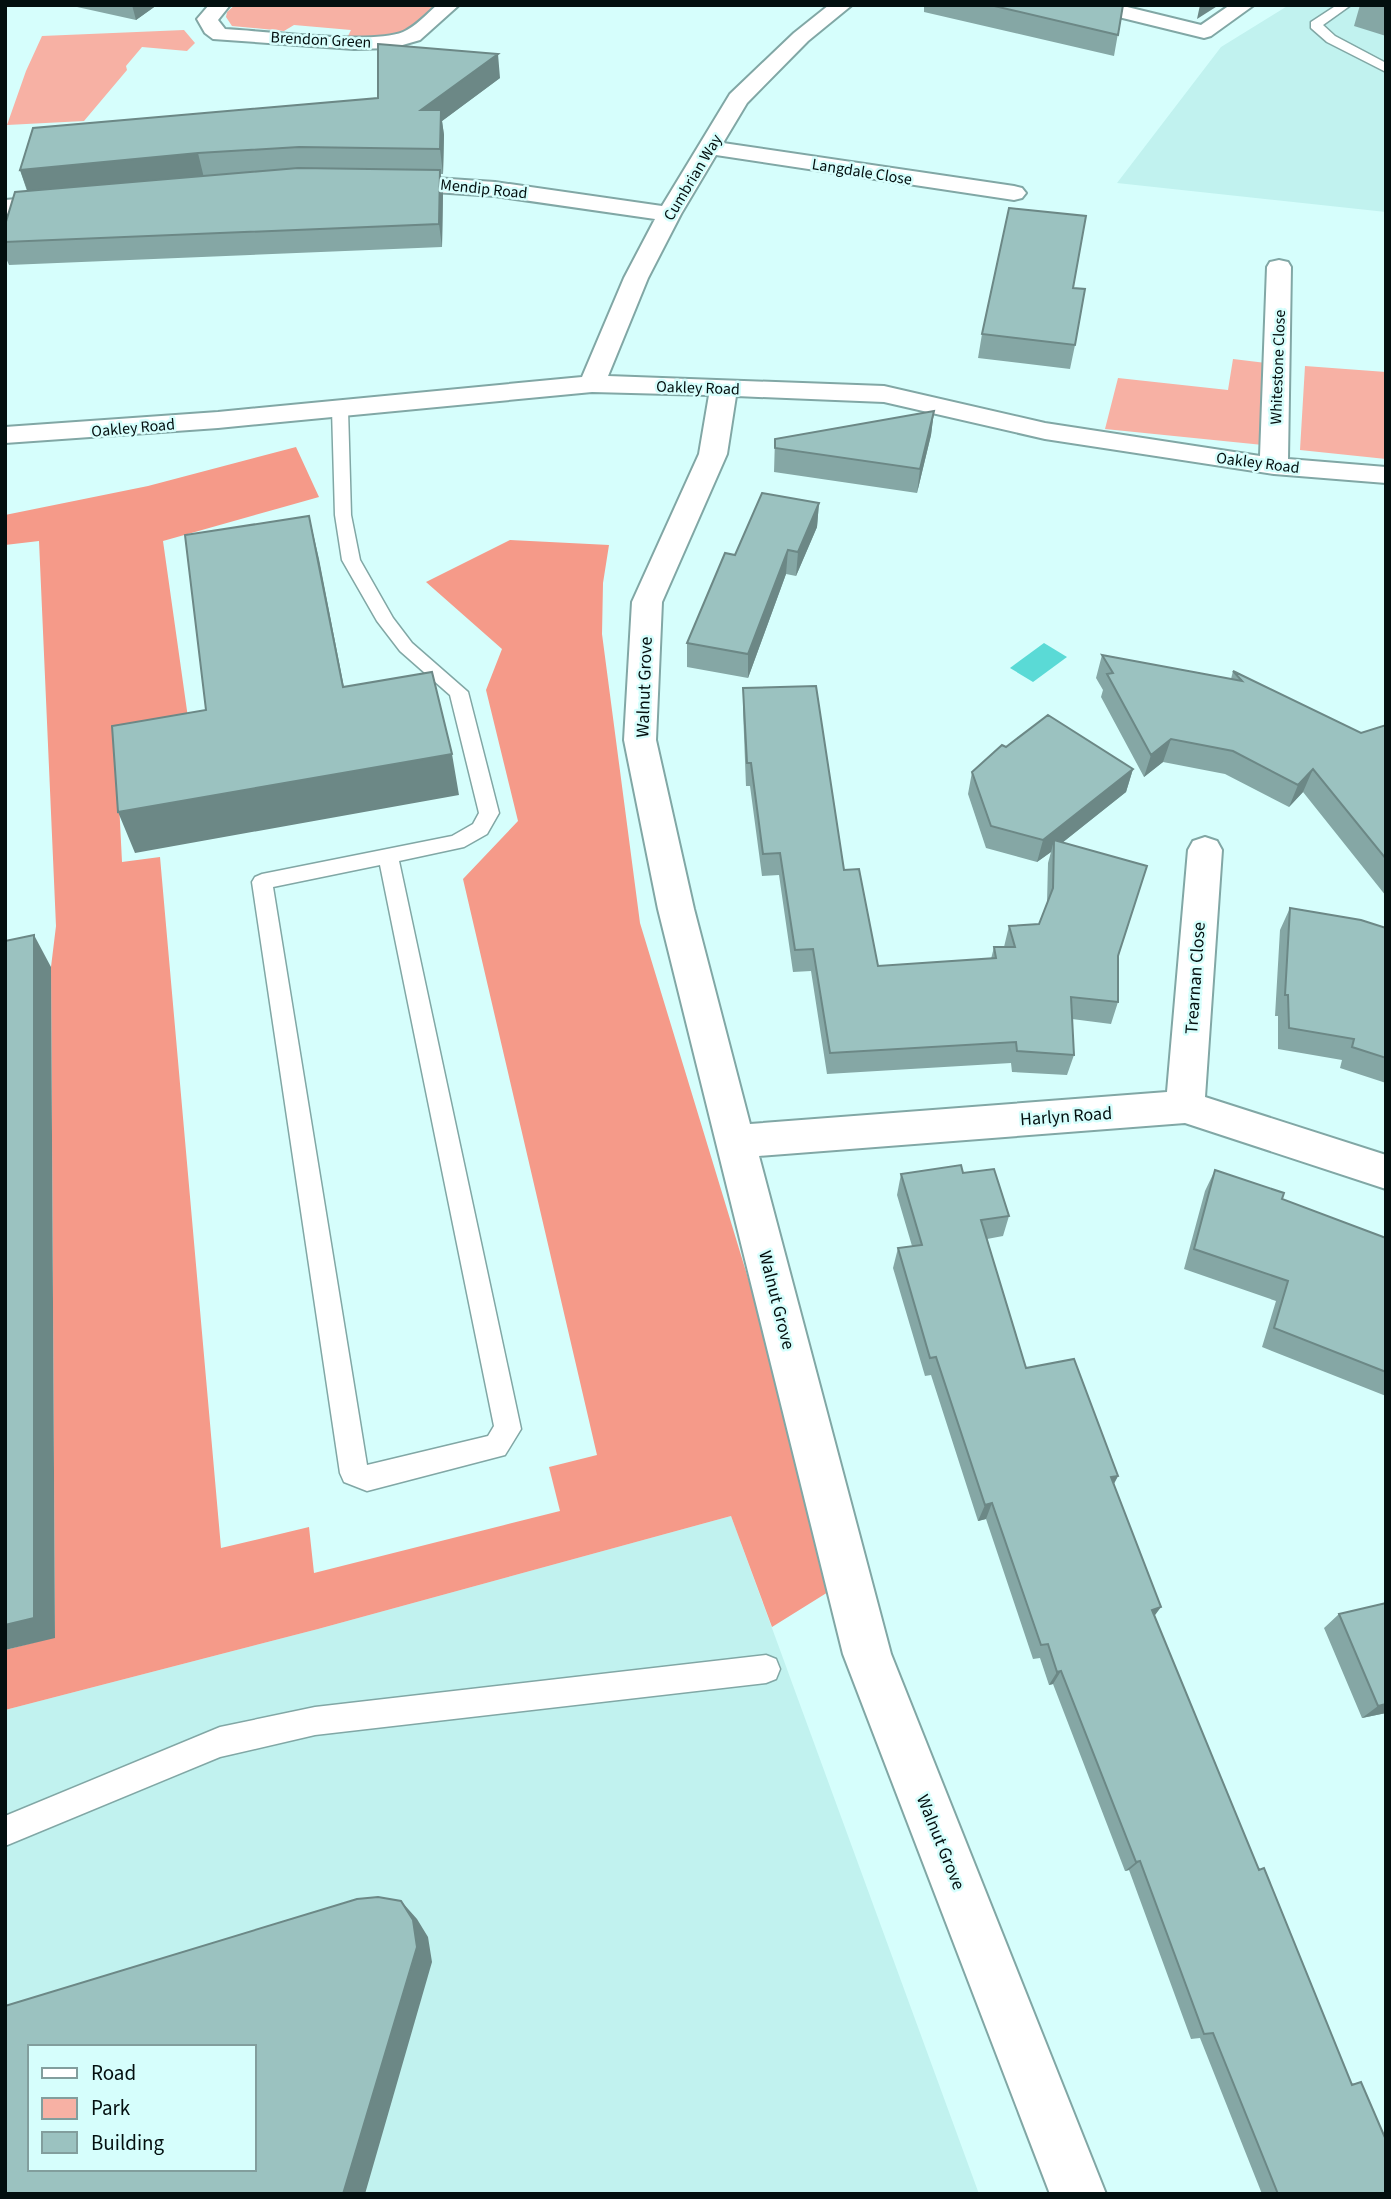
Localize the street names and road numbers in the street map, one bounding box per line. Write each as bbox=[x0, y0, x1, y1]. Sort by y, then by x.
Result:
street label: Brendon Green bbox=[270, 26, 372, 54]
street label: Cumbrian Way bbox=[658, 130, 728, 225]
street label: Langdale Close bbox=[810, 153, 914, 191]
street label: Mendip Road bbox=[439, 173, 529, 205]
street label: Whitestone Close bbox=[1265, 309, 1291, 425]
street label: Oakley Road bbox=[656, 376, 740, 400]
street label: Oakley Road bbox=[90, 413, 176, 443]
street label: Oakley Road bbox=[1215, 447, 1301, 479]
street label: Walnut Grove bbox=[630, 636, 659, 738]
street label: Trearnan Close bbox=[1179, 921, 1212, 1035]
street label: Harlyn Road bbox=[1019, 1101, 1113, 1132]
street label: Walnut Grove bbox=[752, 1248, 801, 1352]
street label: Walnut Grove bbox=[910, 1791, 971, 1894]

